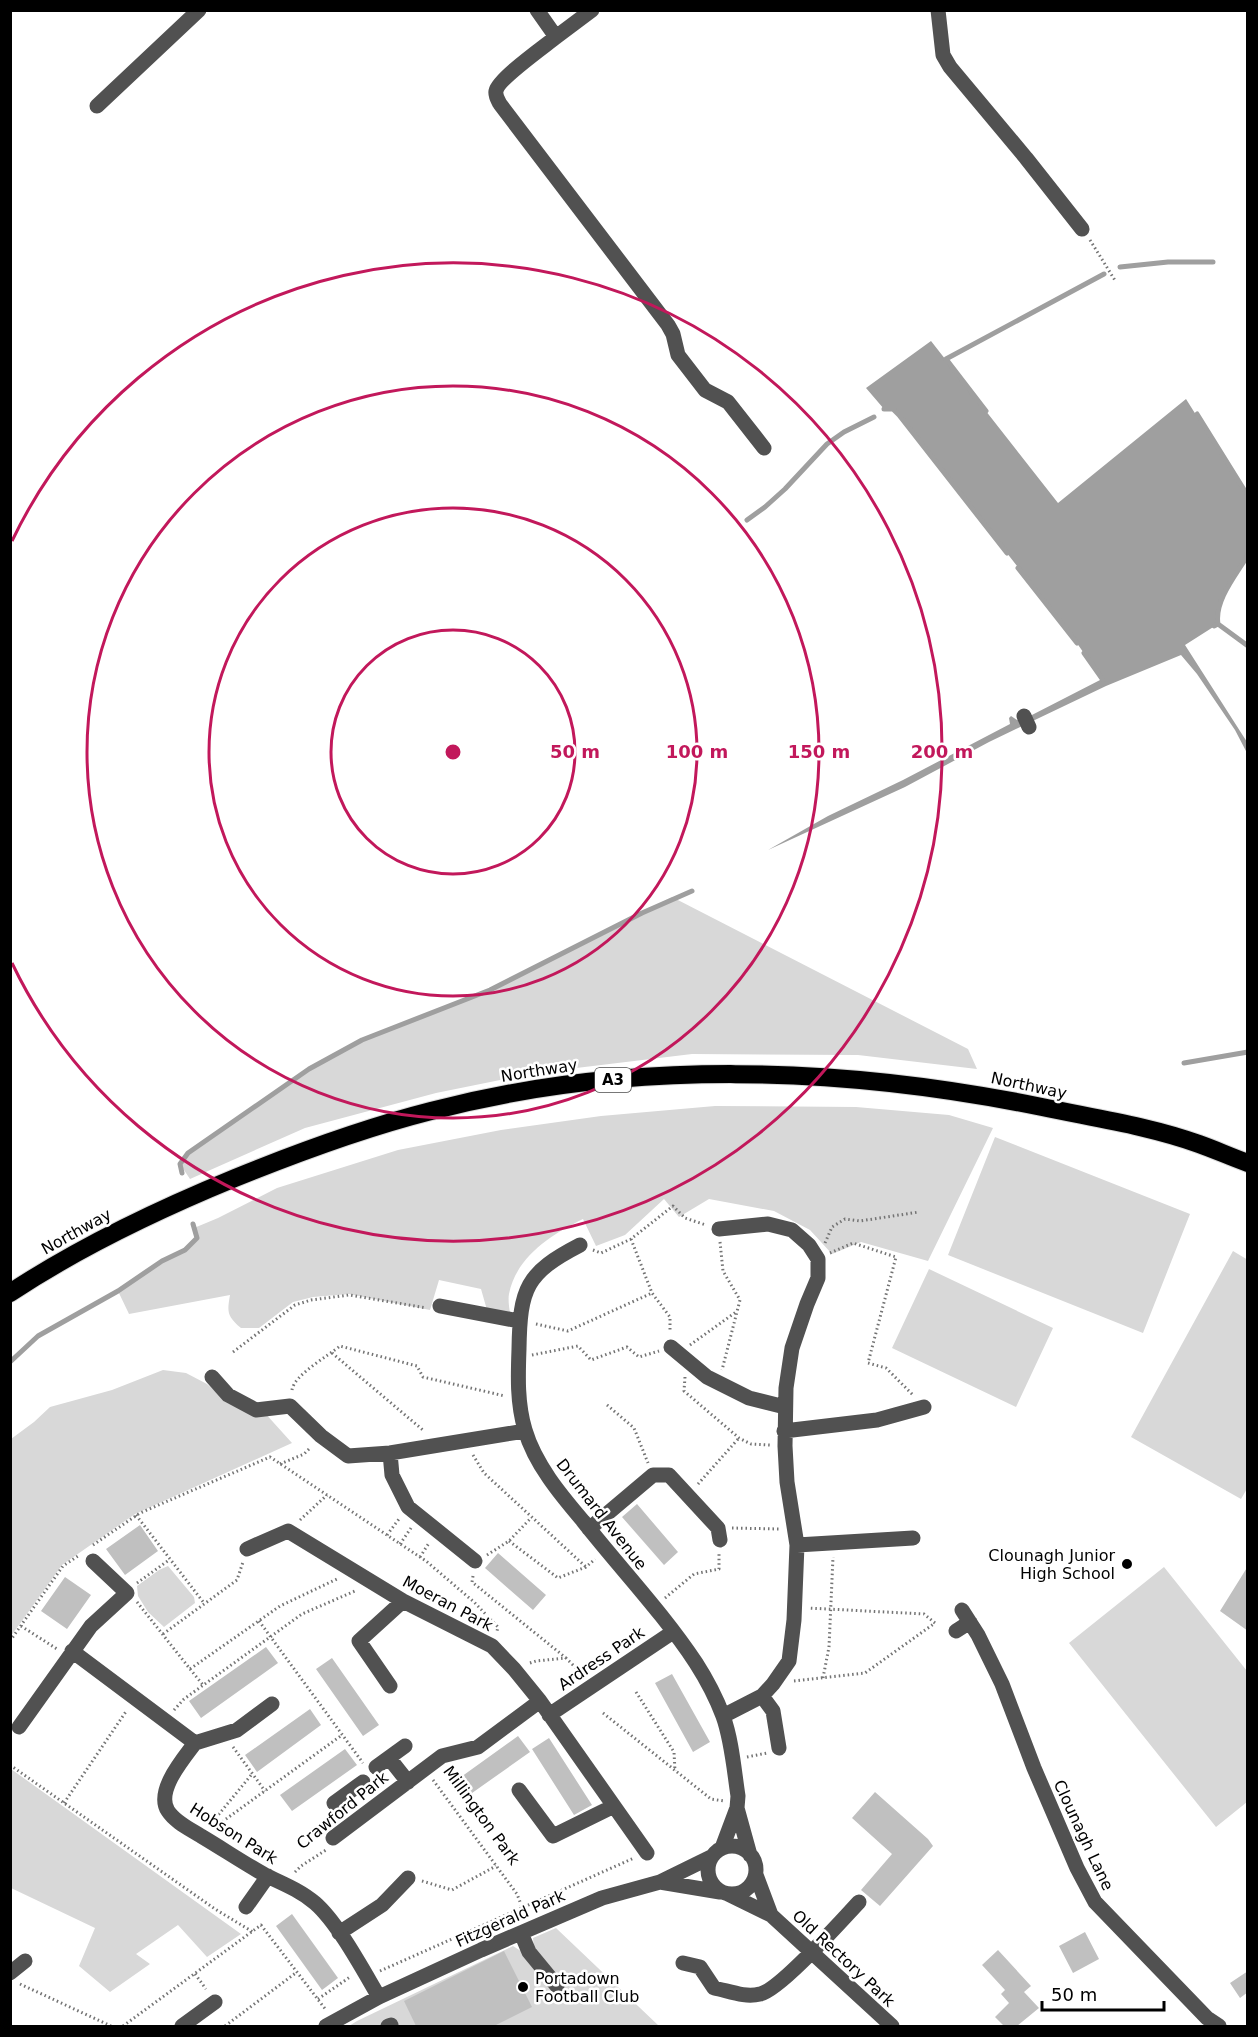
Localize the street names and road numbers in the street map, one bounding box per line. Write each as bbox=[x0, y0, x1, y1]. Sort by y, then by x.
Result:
street label: Northway bbox=[500, 1055, 579, 1086]
road number: A3 bbox=[595, 1068, 631, 1092]
street label: Northway bbox=[989, 1068, 1069, 1103]
street label: Northway bbox=[38, 1204, 115, 1258]
street label: Drumard Avenue bbox=[552, 1455, 651, 1574]
street label: Moeran Park bbox=[399, 1572, 497, 1636]
street label: Ardress Park bbox=[555, 1622, 649, 1694]
street label: Millington Park bbox=[439, 1762, 524, 1869]
street label: Crawford Park bbox=[293, 1767, 392, 1853]
street label: Clounagh Lane bbox=[1050, 1777, 1117, 1893]
street label: Hobson Park bbox=[186, 1799, 282, 1868]
street label: Fitzgerald Park bbox=[453, 1886, 569, 1951]
street label: Old Rectory Park bbox=[789, 1906, 899, 2011]

